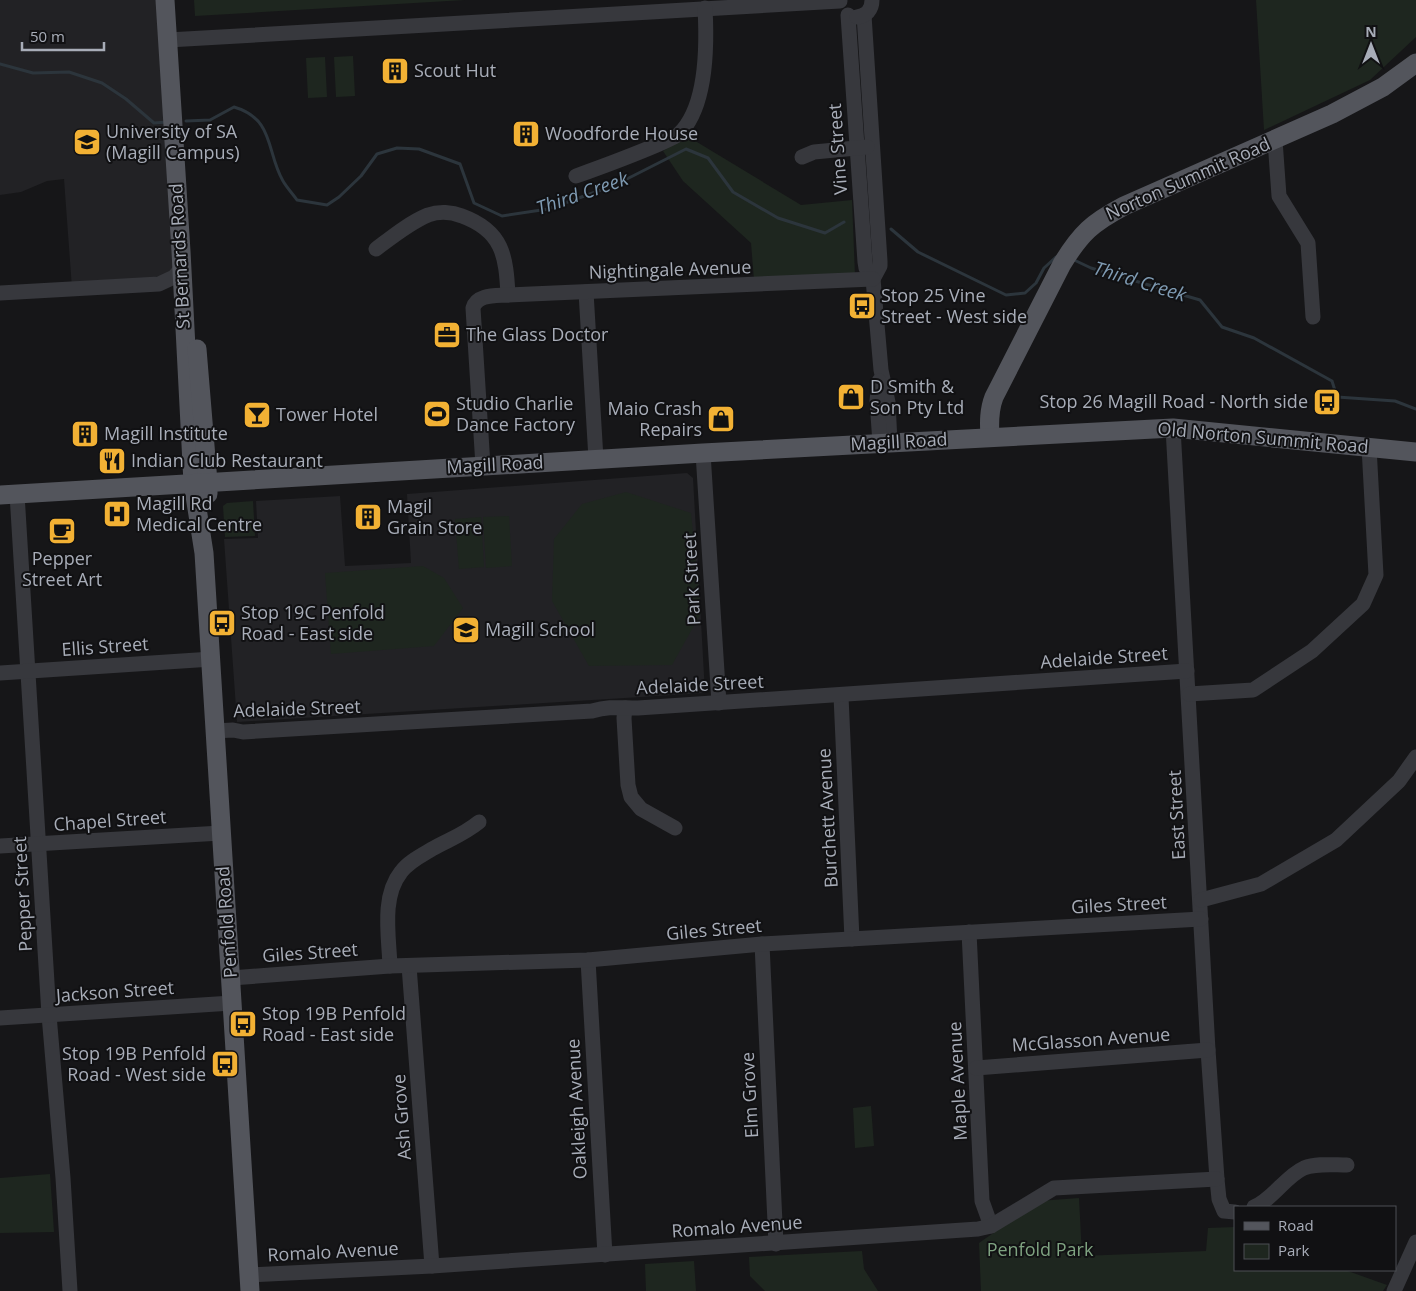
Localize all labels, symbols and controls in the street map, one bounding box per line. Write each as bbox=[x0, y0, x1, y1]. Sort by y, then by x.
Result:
scale bar bbox=[22, 20, 105, 52]
north arrow bbox=[1346, 20, 1396, 70]
text: N bbox=[1365, 22, 1377, 41]
text: 50 m bbox=[30, 26, 65, 46]
building icon: Scout Hut bbox=[380, 56, 410, 86]
place label: Scout Hut bbox=[414, 58, 496, 82]
street label: Vine Street bbox=[822, 103, 852, 195]
place label: University of SA (Magill Campus) bbox=[106, 119, 240, 164]
building icon: Woodforde House bbox=[511, 119, 541, 149]
place label: Woodforde House bbox=[545, 121, 698, 145]
school or university icon: University of SA (Magill Campus) bbox=[72, 127, 102, 157]
street label: Norton Summit Road bbox=[1102, 131, 1274, 225]
water label: Third Creek bbox=[533, 165, 632, 221]
street label: St Bernards Road bbox=[163, 183, 195, 329]
street label: Nightingale Avenue bbox=[588, 254, 752, 284]
water label: Third Creek bbox=[1091, 255, 1190, 308]
place label: Stop 25 Vine Street - West side bbox=[881, 283, 1027, 328]
bus stop icon: Stop 25 Vine Street - West side bbox=[847, 291, 877, 321]
office icon: The Glass Doctor bbox=[432, 320, 462, 350]
place label: The Glass Doctor bbox=[466, 322, 609, 346]
place label: D Smith & Son Pty Ltd bbox=[870, 374, 964, 419]
shop icon: D Smith & Son Pty Ltd bbox=[836, 382, 866, 412]
bus stop icon: Stop 26 Magill Road - North side bbox=[1312, 387, 1342, 417]
place label: Stop 26 Magill Road - North side bbox=[1039, 389, 1308, 413]
place label: Studio Charlie Dance Factory bbox=[456, 391, 576, 436]
place label: Maio Crash Repairs bbox=[607, 396, 702, 441]
sports icon: Studio Charlie Dance Factory bbox=[422, 399, 452, 429]
bar icon: Tower Hotel bbox=[242, 400, 272, 430]
place label: Tower Hotel bbox=[276, 402, 378, 426]
shop icon: Maio Crash Repairs bbox=[706, 404, 736, 434]
street label: Old Norton Summit Road bbox=[1157, 416, 1370, 458]
building icon: Magill Institute bbox=[70, 419, 100, 449]
place label: Magill Institute bbox=[104, 421, 228, 445]
street label: Magill Road bbox=[850, 426, 948, 456]
restaurant icon: Indian Club Restaurant bbox=[97, 446, 127, 476]
place label: Indian Club Restaurant bbox=[131, 448, 323, 472]
street label: Magill Road bbox=[446, 449, 544, 479]
place label: Magill Rd Medical Centre bbox=[136, 491, 262, 536]
place label: Magil Grain Store bbox=[387, 494, 482, 539]
hospital icon: Magill Rd Medical Centre bbox=[102, 499, 132, 529]
building icon: Magil Grain Store bbox=[353, 502, 383, 532]
cafe icon: Pepper Street Art bbox=[47, 516, 77, 546]
street label: Park Street bbox=[677, 532, 705, 626]
place label: Pepper Street Art bbox=[22, 546, 102, 591]
place label: Stop 19C Penfold Road - East side bbox=[241, 600, 385, 645]
bus stop icon: Stop 19C Penfold Road - East side bbox=[207, 608, 237, 638]
school or university icon: Magill School bbox=[451, 615, 481, 645]
place label: Magill School bbox=[485, 617, 595, 641]
street label: Ellis Street bbox=[61, 631, 149, 661]
street label: Adelaide Street bbox=[1039, 641, 1168, 673]
street label: Adelaide Street bbox=[636, 669, 764, 699]
street label: Adelaide Street bbox=[233, 694, 361, 722]
street label: Burchett Avenue bbox=[811, 748, 843, 889]
street label: East Street bbox=[1162, 770, 1190, 861]
street label: Chapel Street bbox=[53, 804, 167, 836]
street label: Pepper Street bbox=[7, 836, 37, 952]
street label: Penfold Road bbox=[210, 865, 242, 979]
street label: Giles Street bbox=[1070, 890, 1167, 918]
street label: Giles Street bbox=[665, 913, 763, 945]
street label: Giles Street bbox=[261, 937, 359, 967]
street label: Jackson Street bbox=[53, 975, 175, 1007]
place label: Stop 19B Penfold Road - East side bbox=[262, 1001, 406, 1046]
bus stop icon: Stop 19B Penfold Road - East side bbox=[228, 1009, 258, 1039]
street label: Maple Avenue bbox=[942, 1021, 972, 1141]
street label: McGlasson Avenue bbox=[1011, 1021, 1171, 1057]
street label: Oakleigh Avenue bbox=[560, 1038, 592, 1180]
place label: Stop 19B Penfold Road - West side bbox=[62, 1041, 206, 1086]
bus stop icon: Stop 19B Penfold Road - West side bbox=[210, 1049, 240, 1079]
street label: Elm Grove bbox=[735, 1051, 763, 1139]
street label: Ash Grove bbox=[386, 1073, 416, 1161]
legend bbox=[1234, 1206, 1396, 1271]
street label: Romalo Avenue bbox=[671, 1209, 803, 1243]
text: Road bbox=[1278, 1215, 1314, 1235]
street label: Romalo Avenue bbox=[267, 1236, 399, 1266]
park label: Penfold Park bbox=[987, 1237, 1094, 1261]
text: Park bbox=[1278, 1240, 1309, 1260]

